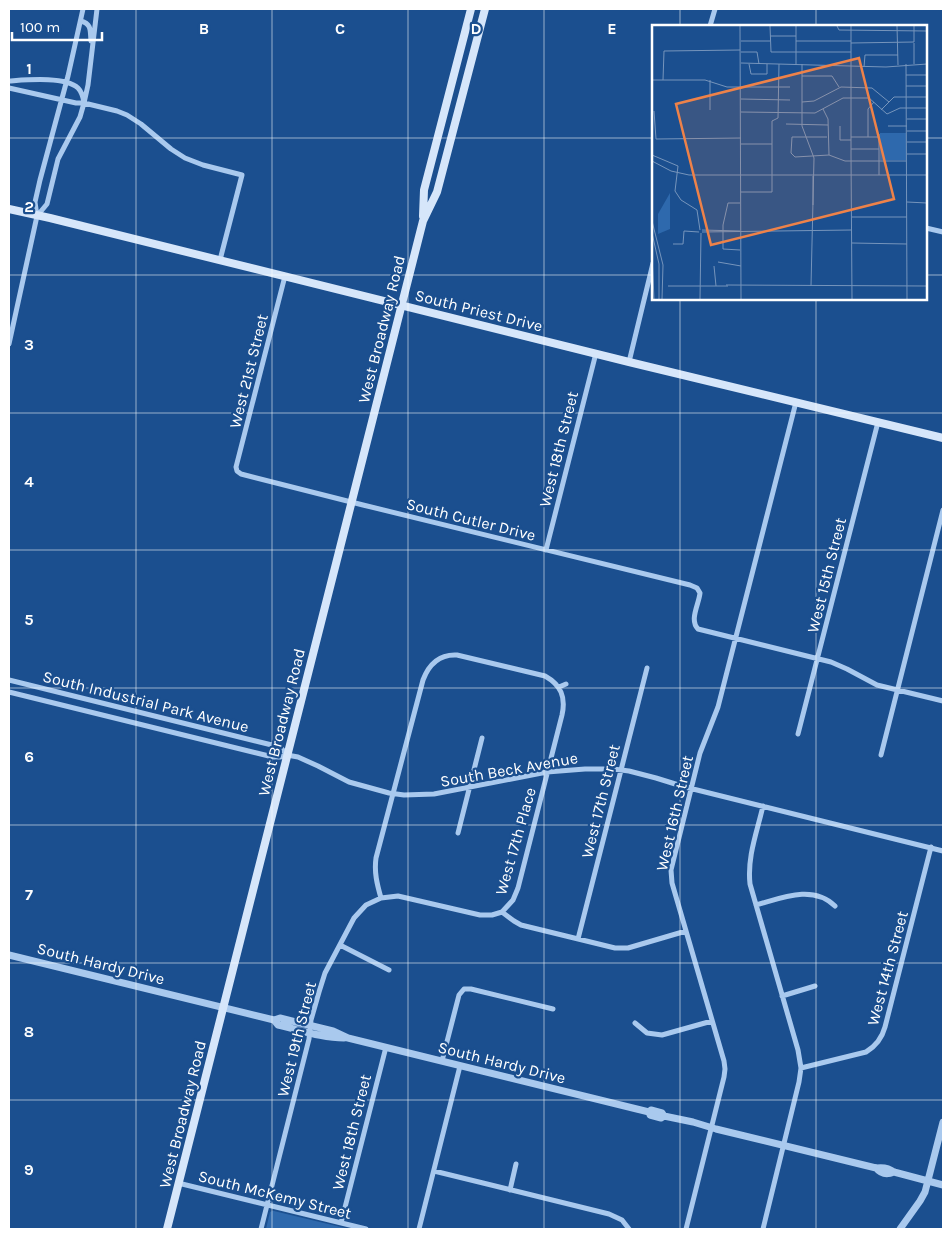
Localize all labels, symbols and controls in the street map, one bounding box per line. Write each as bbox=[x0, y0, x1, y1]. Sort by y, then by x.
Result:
scale bar bbox=[12, 10, 102, 42]
text: 100 m bbox=[20, 18, 60, 36]
text: B bbox=[199, 19, 209, 38]
text: C bbox=[335, 19, 345, 38]
text: D bbox=[471, 19, 482, 38]
text: E bbox=[607, 19, 617, 38]
inset map bbox=[652, 25, 927, 300]
text: 1 bbox=[26, 59, 32, 78]
text: 2 bbox=[24, 197, 34, 216]
street label: West Broadway Road bbox=[354, 253, 409, 405]
street label: South Priest Drive bbox=[413, 285, 545, 336]
street label: West 21st Street bbox=[225, 312, 272, 430]
text: 3 bbox=[24, 335, 34, 354]
street label: West 18th Street bbox=[535, 389, 582, 509]
text: 4 bbox=[24, 472, 34, 491]
street label: South Cutler Drive bbox=[404, 494, 538, 545]
street label: West 15th Street bbox=[803, 516, 850, 635]
text: 5 bbox=[24, 610, 34, 629]
street label: West Broadway Road bbox=[254, 646, 309, 798]
street label: South Industrial Park Avenue bbox=[41, 667, 251, 736]
street label: West 17th Street bbox=[577, 742, 624, 860]
text: 6 bbox=[24, 747, 34, 766]
street label: South Beck Avenue bbox=[439, 748, 579, 791]
street label: West 16th Street bbox=[652, 753, 697, 873]
street label: West 17th Place bbox=[491, 785, 540, 897]
text: 7 bbox=[25, 885, 33, 904]
street label: West 14th Street bbox=[863, 909, 912, 1028]
street label: South Hardy Drive bbox=[35, 938, 167, 989]
street label: West 19th Street bbox=[273, 979, 320, 1099]
text: 8 bbox=[24, 1022, 34, 1041]
street label: South Hardy Drive bbox=[436, 1037, 568, 1088]
street label: West Broadway Road bbox=[155, 1038, 210, 1190]
street label: West 18th Street bbox=[328, 1072, 375, 1192]
text: 9 bbox=[24, 1160, 34, 1179]
street label: South McKemy Street bbox=[196, 1166, 354, 1223]

